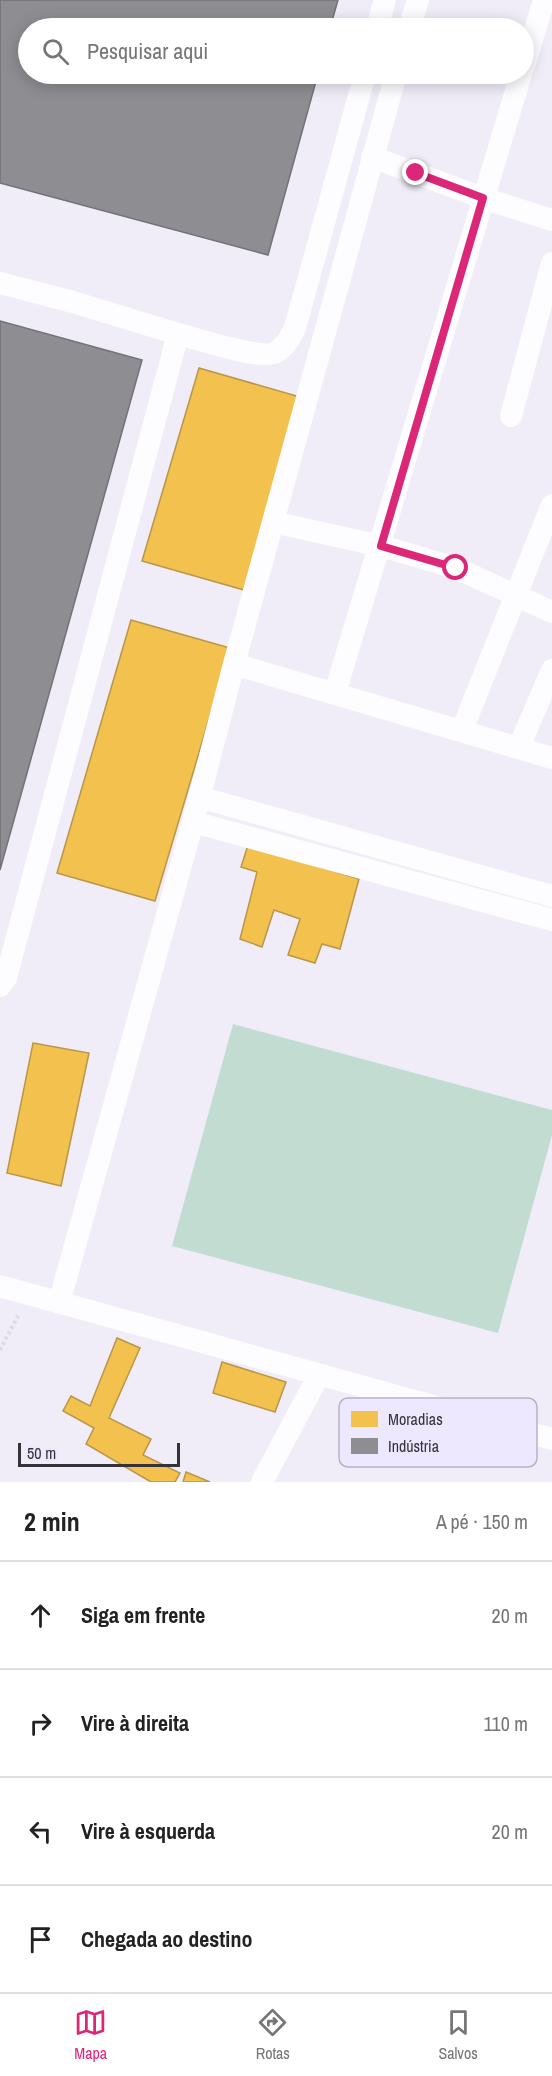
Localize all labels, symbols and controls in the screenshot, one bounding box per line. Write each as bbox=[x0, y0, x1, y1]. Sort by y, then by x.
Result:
search box bbox=[18, 18, 534, 84]
icon: search bbox=[39, 35, 72, 68]
text: Pesquisar aqui bbox=[87, 36, 208, 66]
route end bbox=[402, 159, 428, 185]
route start bbox=[442, 554, 468, 580]
legend bbox=[339, 1398, 537, 1467]
text: Moradias bbox=[388, 1408, 443, 1430]
text: Indústria bbox=[388, 1435, 440, 1457]
scale bar bbox=[18, 1440, 180, 1468]
text: 50 m bbox=[27, 1442, 56, 1464]
text: 2 min bbox=[24, 1504, 80, 1539]
text: A pé · 150 m bbox=[436, 1508, 528, 1535]
icon: ahead bbox=[24, 1599, 57, 1632]
text: Siga em frente bbox=[81, 1600, 205, 1630]
text: 20 m bbox=[492, 1602, 528, 1629]
icon: right bbox=[24, 1707, 57, 1740]
text: Vire à direita bbox=[81, 1708, 189, 1738]
text: 110 m bbox=[484, 1710, 528, 1737]
icon: left bbox=[24, 1815, 57, 1848]
text: Vire à esquerda bbox=[81, 1816, 215, 1846]
text: 20 m bbox=[492, 1818, 528, 1845]
icon: arrive bbox=[24, 1923, 57, 1956]
text: Chegada ao destino bbox=[81, 1924, 252, 1954]
tab: Mapa bbox=[74, 2006, 107, 2064]
tab: Rotas bbox=[256, 2006, 290, 2064]
tab: Salvos bbox=[438, 2006, 478, 2064]

